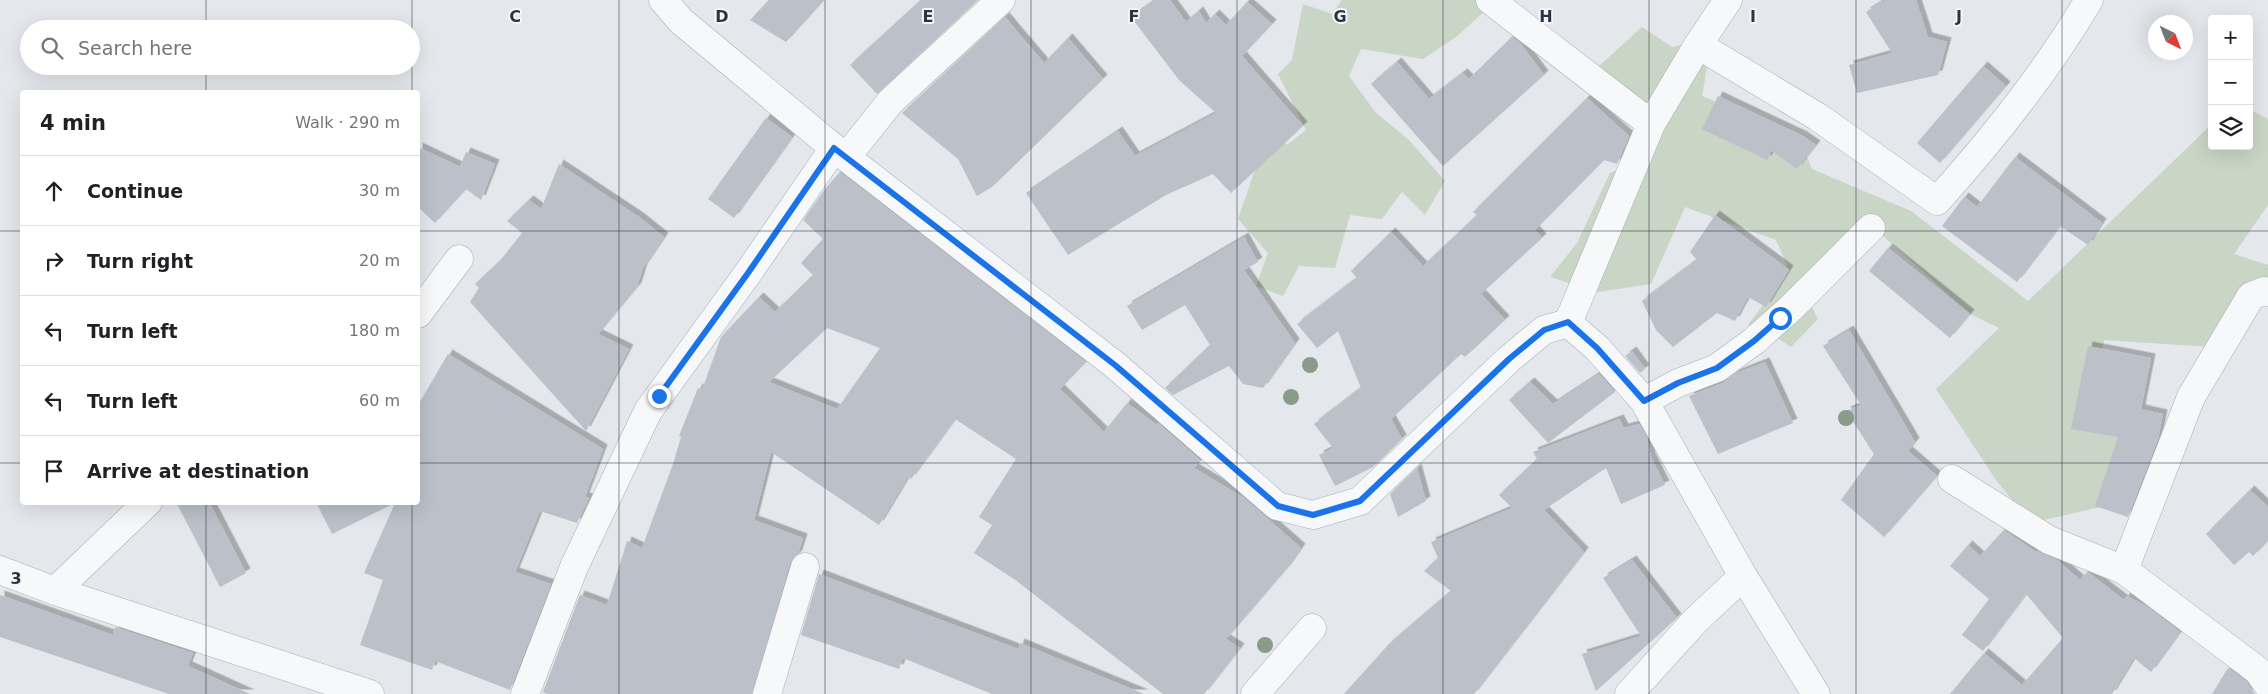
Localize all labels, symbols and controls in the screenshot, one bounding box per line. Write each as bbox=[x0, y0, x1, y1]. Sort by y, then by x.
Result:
text: C bbox=[509, 7, 521, 26]
text: D bbox=[715, 7, 729, 26]
text: E bbox=[923, 7, 933, 26]
text: F bbox=[1129, 7, 1139, 26]
text: G bbox=[1333, 7, 1347, 26]
text: H bbox=[1539, 7, 1553, 26]
text: I bbox=[1750, 7, 1756, 26]
text: J bbox=[1955, 7, 1962, 26]
north arrow bbox=[2148, 15, 2193, 60]
map controls bbox=[2208, 15, 2253, 150]
button: + bbox=[2208, 15, 2253, 60]
search box bbox=[20, 20, 420, 75]
icon: search bbox=[38, 34, 66, 62]
text: Search here bbox=[78, 37, 192, 59]
button: − bbox=[2208, 60, 2253, 105]
button: layers bbox=[2208, 105, 2253, 150]
text: 4 min bbox=[40, 111, 106, 135]
text: Walk · 290 m bbox=[295, 113, 400, 132]
icon: ahead bbox=[40, 177, 68, 205]
text: Continue bbox=[87, 180, 183, 202]
text: 30 m bbox=[359, 181, 400, 200]
icon: right bbox=[40, 247, 68, 275]
text: Turn right bbox=[87, 250, 193, 272]
text: 20 m bbox=[359, 251, 400, 270]
route start bbox=[1769, 307, 1792, 330]
icon: left bbox=[40, 317, 68, 345]
text: Turn left bbox=[87, 320, 178, 342]
text: 180 m bbox=[349, 321, 400, 340]
route end bbox=[648, 385, 671, 408]
icon: left bbox=[40, 387, 68, 415]
text: Turn left bbox=[87, 390, 178, 412]
text: 60 m bbox=[359, 391, 400, 410]
icon: arrive bbox=[40, 457, 68, 485]
text: Arrive at destination bbox=[87, 460, 309, 482]
text: 3 bbox=[10, 569, 22, 588]

